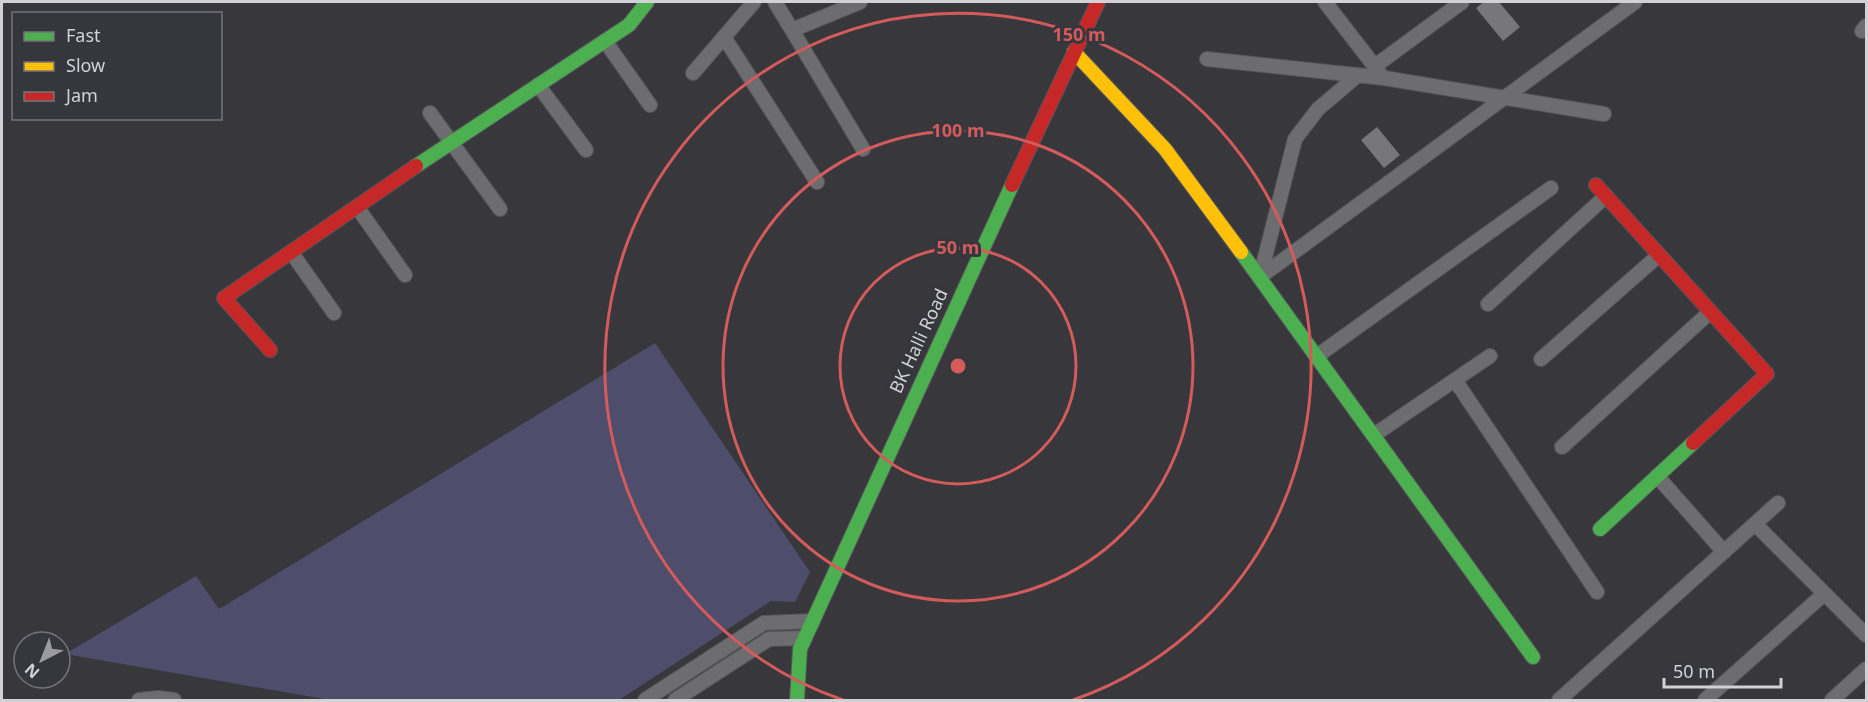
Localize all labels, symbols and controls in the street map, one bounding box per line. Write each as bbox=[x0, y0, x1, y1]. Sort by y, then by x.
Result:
legend bbox=[12, 12, 222, 120]
text: 150 m bbox=[1052, 22, 1106, 46]
text: Fast bbox=[66, 23, 101, 47]
text: Slow bbox=[66, 53, 105, 77]
text: Jam bbox=[64, 83, 98, 107]
text: 100 m bbox=[931, 118, 985, 142]
text: 50 m bbox=[937, 235, 979, 259]
street label: BK Halli Road bbox=[883, 284, 953, 397]
centre of rings bbox=[948, 356, 968, 376]
north arrow bbox=[12, 630, 72, 690]
scale bar bbox=[1664, 651, 1781, 689]
text: N bbox=[20, 659, 44, 684]
text: 50 m bbox=[1673, 659, 1715, 683]

